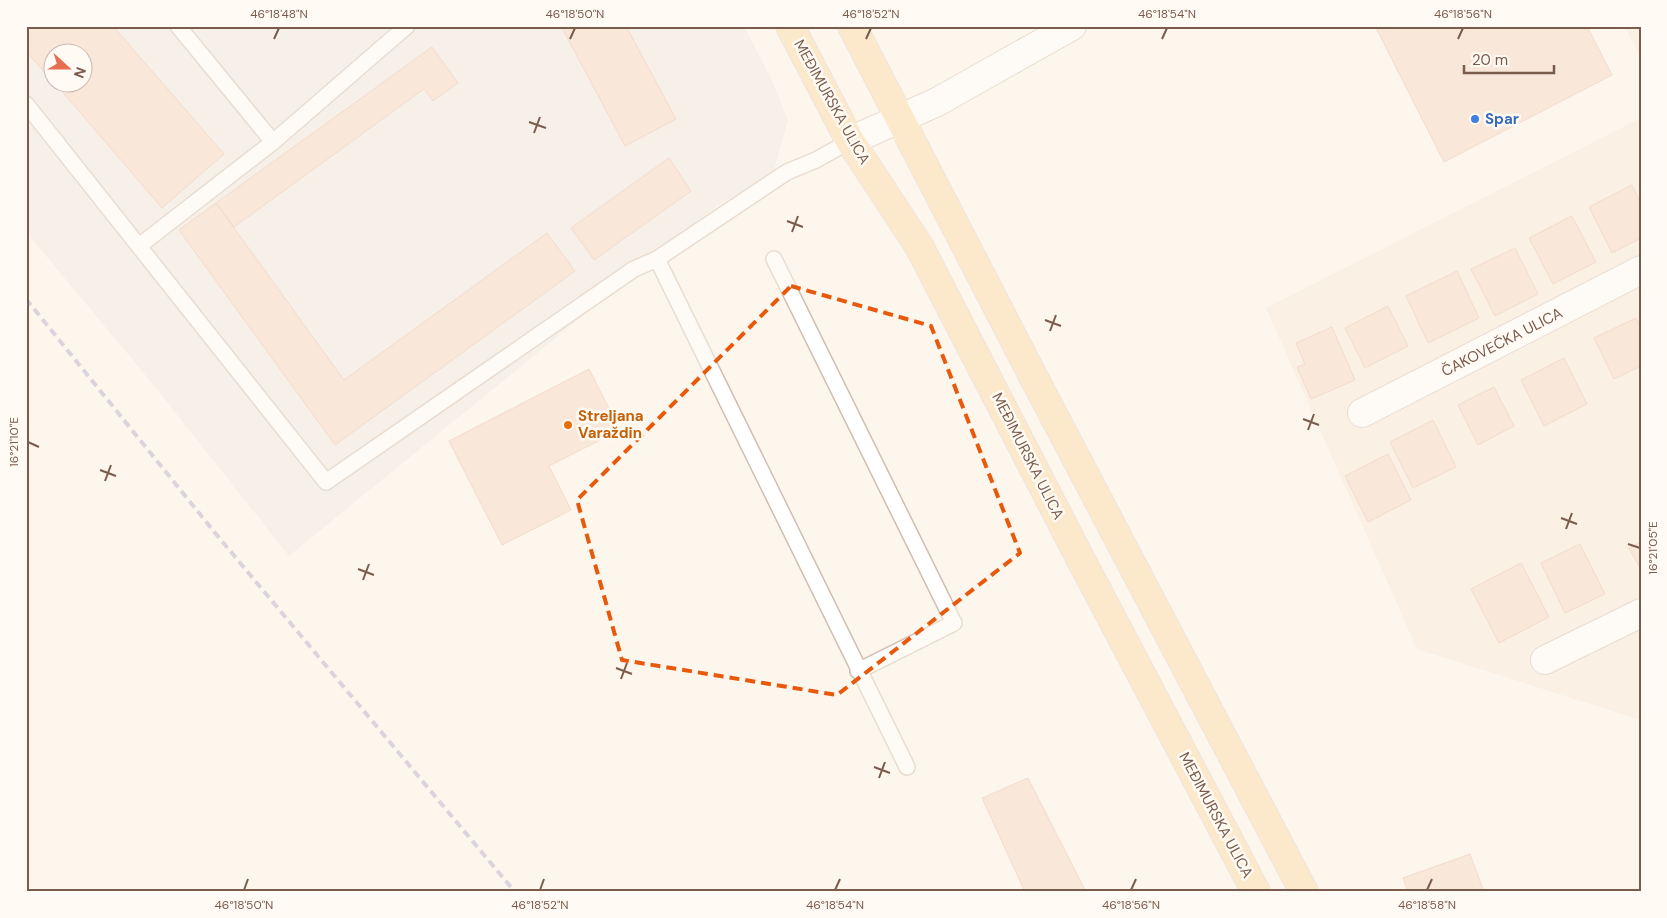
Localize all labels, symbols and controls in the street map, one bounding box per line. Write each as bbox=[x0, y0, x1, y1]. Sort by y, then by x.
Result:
text: 46°18'48"N bbox=[250, 6, 308, 22]
text: 46°18'50"N bbox=[546, 6, 604, 22]
text: 46°18'52"N bbox=[842, 6, 900, 22]
text: 46°18'54"N bbox=[1138, 6, 1196, 22]
text: 46°18'56"N bbox=[1434, 6, 1492, 22]
street label: MEĐIMURSKA ULICA bbox=[789, 36, 875, 168]
north arrow bbox=[42, 42, 92, 92]
scale bar bbox=[1464, 42, 1554, 74]
text: 20 m bbox=[1472, 50, 1508, 70]
text: N bbox=[70, 65, 90, 81]
place label: Spar bbox=[1485, 109, 1519, 129]
marker: Spar bbox=[1469, 113, 1481, 125]
street label: ČAKOVEČKA ULICA bbox=[1438, 303, 1566, 381]
street label: MEĐIMURSKA ULICA bbox=[987, 389, 1069, 523]
place label: Streljana Varaždin bbox=[578, 406, 644, 443]
text: 16°21'10"E bbox=[6, 417, 22, 467]
marker: Streljana Varaždin bbox=[562, 419, 574, 431]
text: 16°21'05"E bbox=[1645, 521, 1661, 575]
street label: MEĐIMURSKA ULICA bbox=[1174, 749, 1258, 881]
text: 46°18'50"N bbox=[215, 897, 273, 913]
text: 46°18'52"N bbox=[511, 897, 569, 913]
text: 46°18'54"N bbox=[806, 897, 864, 913]
text: 46°18'56"N bbox=[1102, 897, 1160, 913]
text: 46°18'58"N bbox=[1398, 897, 1456, 913]

